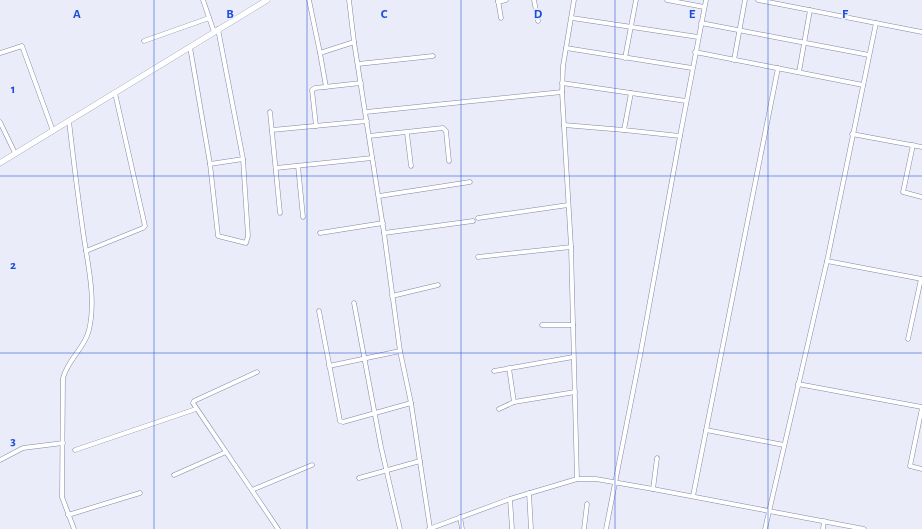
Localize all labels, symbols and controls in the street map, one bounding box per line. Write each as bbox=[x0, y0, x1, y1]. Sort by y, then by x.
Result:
text: A bbox=[73, 8, 81, 21]
text: B bbox=[226, 8, 234, 21]
text: C bbox=[381, 8, 388, 21]
text: D bbox=[534, 8, 543, 21]
text: E bbox=[689, 8, 696, 21]
text: F bbox=[842, 8, 849, 21]
text: 1 bbox=[11, 83, 15, 96]
text: 2 bbox=[10, 259, 16, 272]
text: 3 bbox=[10, 435, 16, 448]

